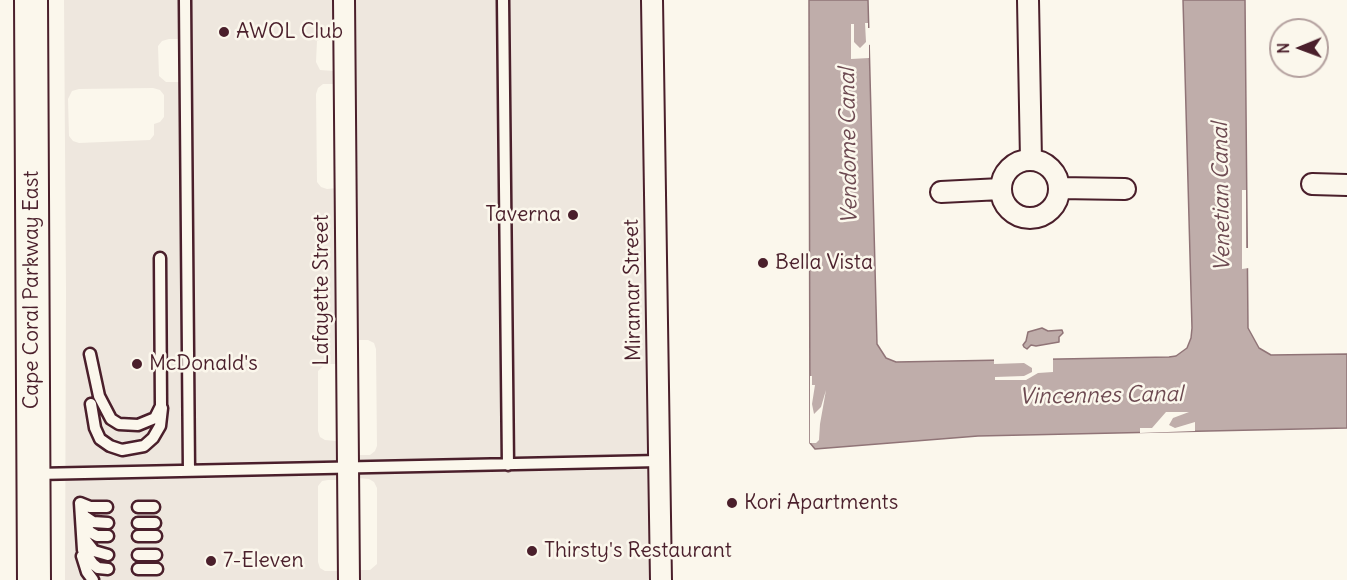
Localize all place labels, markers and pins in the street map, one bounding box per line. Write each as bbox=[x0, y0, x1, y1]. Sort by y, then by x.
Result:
place label: AWOL Club bbox=[236, 19, 343, 45]
marker: AWOL Club bbox=[217, 25, 231, 39]
place label: Taverna bbox=[485, 202, 561, 228]
marker: Taverna bbox=[566, 208, 580, 222]
place label: Bella Vista bbox=[775, 250, 873, 276]
marker: Bella Vista bbox=[756, 256, 770, 270]
place label: McDonald's bbox=[149, 351, 258, 377]
marker: McDonald's bbox=[130, 357, 144, 371]
place label: Kori Apartments bbox=[744, 490, 898, 516]
marker: Kori Apartments bbox=[725, 496, 739, 510]
place label: Thirsty's Restaurant bbox=[544, 538, 732, 564]
marker: Thirsty's Restaurant bbox=[525, 544, 539, 558]
place label: 7-Eleven bbox=[223, 548, 304, 574]
marker: 7-Eleven bbox=[204, 554, 218, 568]

